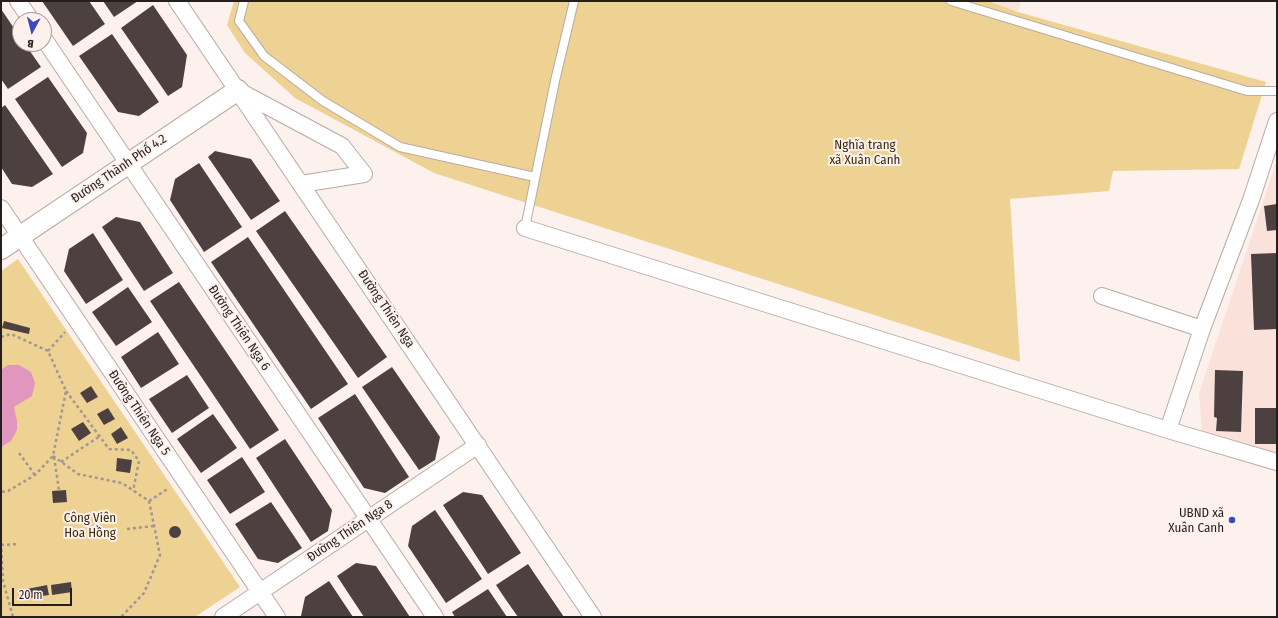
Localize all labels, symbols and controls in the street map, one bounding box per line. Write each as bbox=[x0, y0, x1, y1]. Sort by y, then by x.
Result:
north arrow bbox=[12, 12, 52, 52]
text: B bbox=[27, 37, 34, 50]
street label: Đường Thành Phố 4.2 bbox=[68, 131, 170, 207]
park label: Nghĩa trang xã Xuân Canh bbox=[830, 137, 900, 168]
street label: Đường Thiên Nga bbox=[354, 267, 418, 351]
street label: Đường Thiên Nga 6 bbox=[205, 282, 273, 374]
street label: Đường Thiên Nga 5 bbox=[105, 367, 173, 459]
street label: Đường Thiên Nga 8 bbox=[304, 497, 396, 565]
place label: UBND xã Xuân Canh bbox=[1168, 505, 1224, 536]
park label: Công Viên Hoa Hồng bbox=[64, 510, 116, 541]
marker: UBND xã Xuân Canh bbox=[1227, 515, 1237, 525]
scale bar bbox=[14, 580, 74, 606]
text: 20 m bbox=[19, 588, 43, 602]

